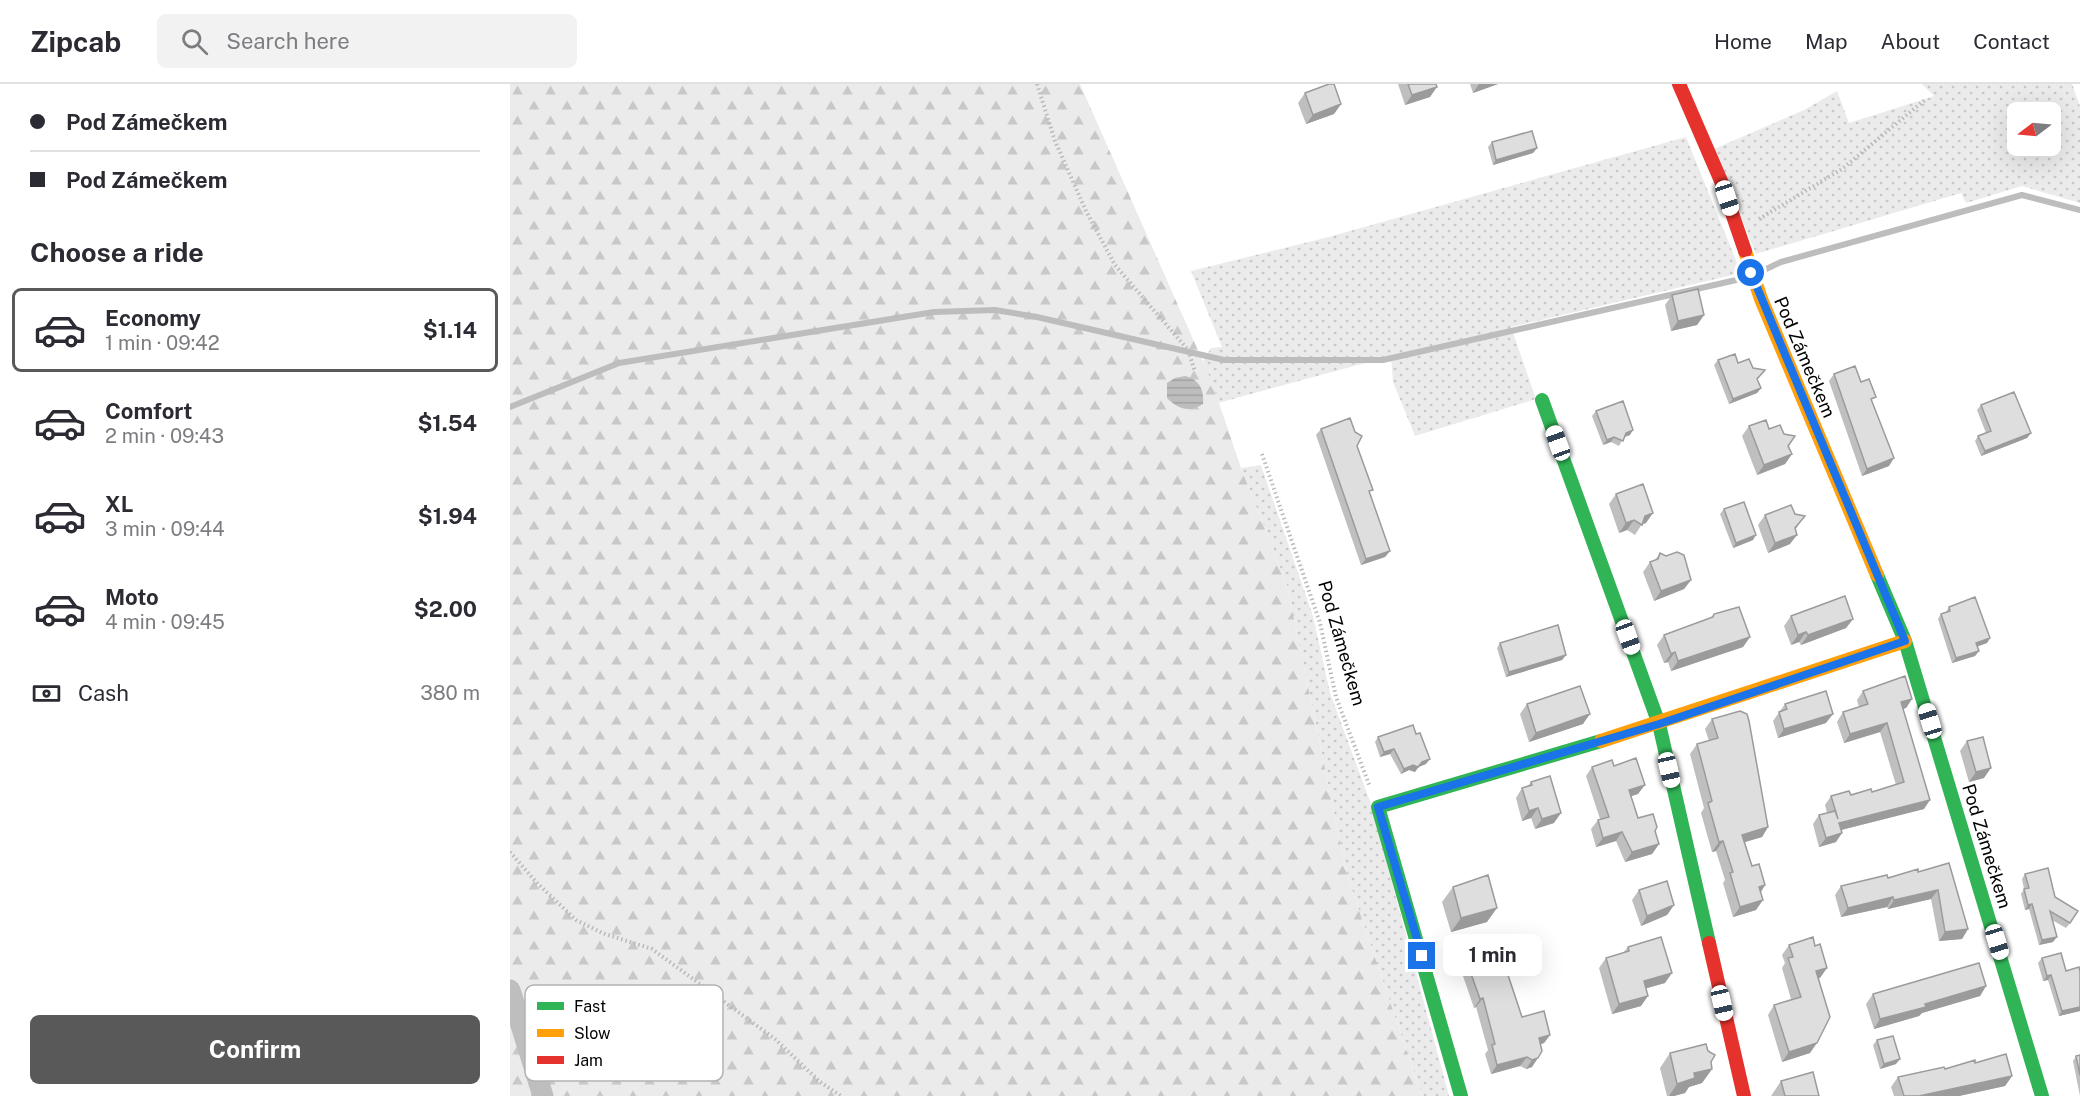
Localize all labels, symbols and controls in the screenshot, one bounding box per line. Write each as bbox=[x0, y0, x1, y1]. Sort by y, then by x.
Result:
search box bbox=[157, 14, 577, 68]
text: Zipcab bbox=[30, 25, 121, 58]
icon: search bbox=[178, 25, 211, 58]
text: Search here bbox=[226, 28, 350, 54]
text: Home bbox=[1714, 29, 1772, 54]
text: Map bbox=[1805, 29, 1848, 54]
text: About bbox=[1881, 29, 1940, 54]
text: Contact bbox=[1973, 29, 2050, 54]
north arrow bbox=[2007, 102, 2061, 156]
map controls bbox=[2007, 102, 2061, 156]
text: Pod Zámečkem bbox=[66, 109, 227, 135]
text: Pod Zámečkem bbox=[66, 167, 227, 193]
car bbox=[1713, 178, 1741, 218]
text: Choose a ride bbox=[30, 236, 204, 268]
route start bbox=[1737, 259, 1764, 286]
street label: Pod Zámečkem bbox=[1770, 293, 1840, 421]
icon: car bbox=[33, 303, 87, 357]
text: Economy bbox=[105, 305, 201, 331]
text: $1.14 bbox=[423, 317, 477, 343]
text: 1 min · 09:42 bbox=[105, 331, 220, 355]
icon: car bbox=[33, 396, 87, 450]
text: Comfort bbox=[105, 398, 192, 424]
text: $1.54 bbox=[417, 410, 477, 436]
car bbox=[1543, 423, 1573, 463]
text: 2 min · 09:43 bbox=[105, 424, 224, 448]
icon: car bbox=[33, 489, 87, 543]
text: XL bbox=[105, 491, 133, 517]
text: $1.94 bbox=[418, 503, 477, 529]
text: 3 min · 09:44 bbox=[105, 517, 225, 541]
street label: Pod Zámečkem bbox=[1314, 578, 1370, 708]
icon: car bbox=[33, 582, 87, 636]
text: Moto bbox=[105, 584, 159, 610]
text: $2.00 bbox=[414, 596, 477, 622]
text: 4 min · 09:45 bbox=[105, 610, 225, 634]
car bbox=[1613, 617, 1643, 657]
icon: cash bbox=[30, 677, 63, 710]
text: Cash bbox=[78, 680, 129, 706]
text: 380 m bbox=[420, 681, 480, 705]
car bbox=[1916, 701, 1944, 741]
car bbox=[1656, 750, 1682, 790]
street label: Pod Zámečkem bbox=[1958, 781, 2016, 911]
car bbox=[1983, 922, 2011, 962]
callout: 1 min bbox=[1443, 935, 1542, 977]
route end bbox=[1408, 942, 1435, 969]
text: 1 min bbox=[1468, 943, 1517, 967]
car bbox=[1709, 983, 1735, 1023]
legend bbox=[525, 985, 723, 1081]
text: Fast bbox=[574, 997, 606, 1016]
button: Confirm bbox=[30, 1015, 480, 1084]
text: Slow bbox=[574, 1024, 611, 1043]
text: Jam bbox=[574, 1051, 603, 1070]

